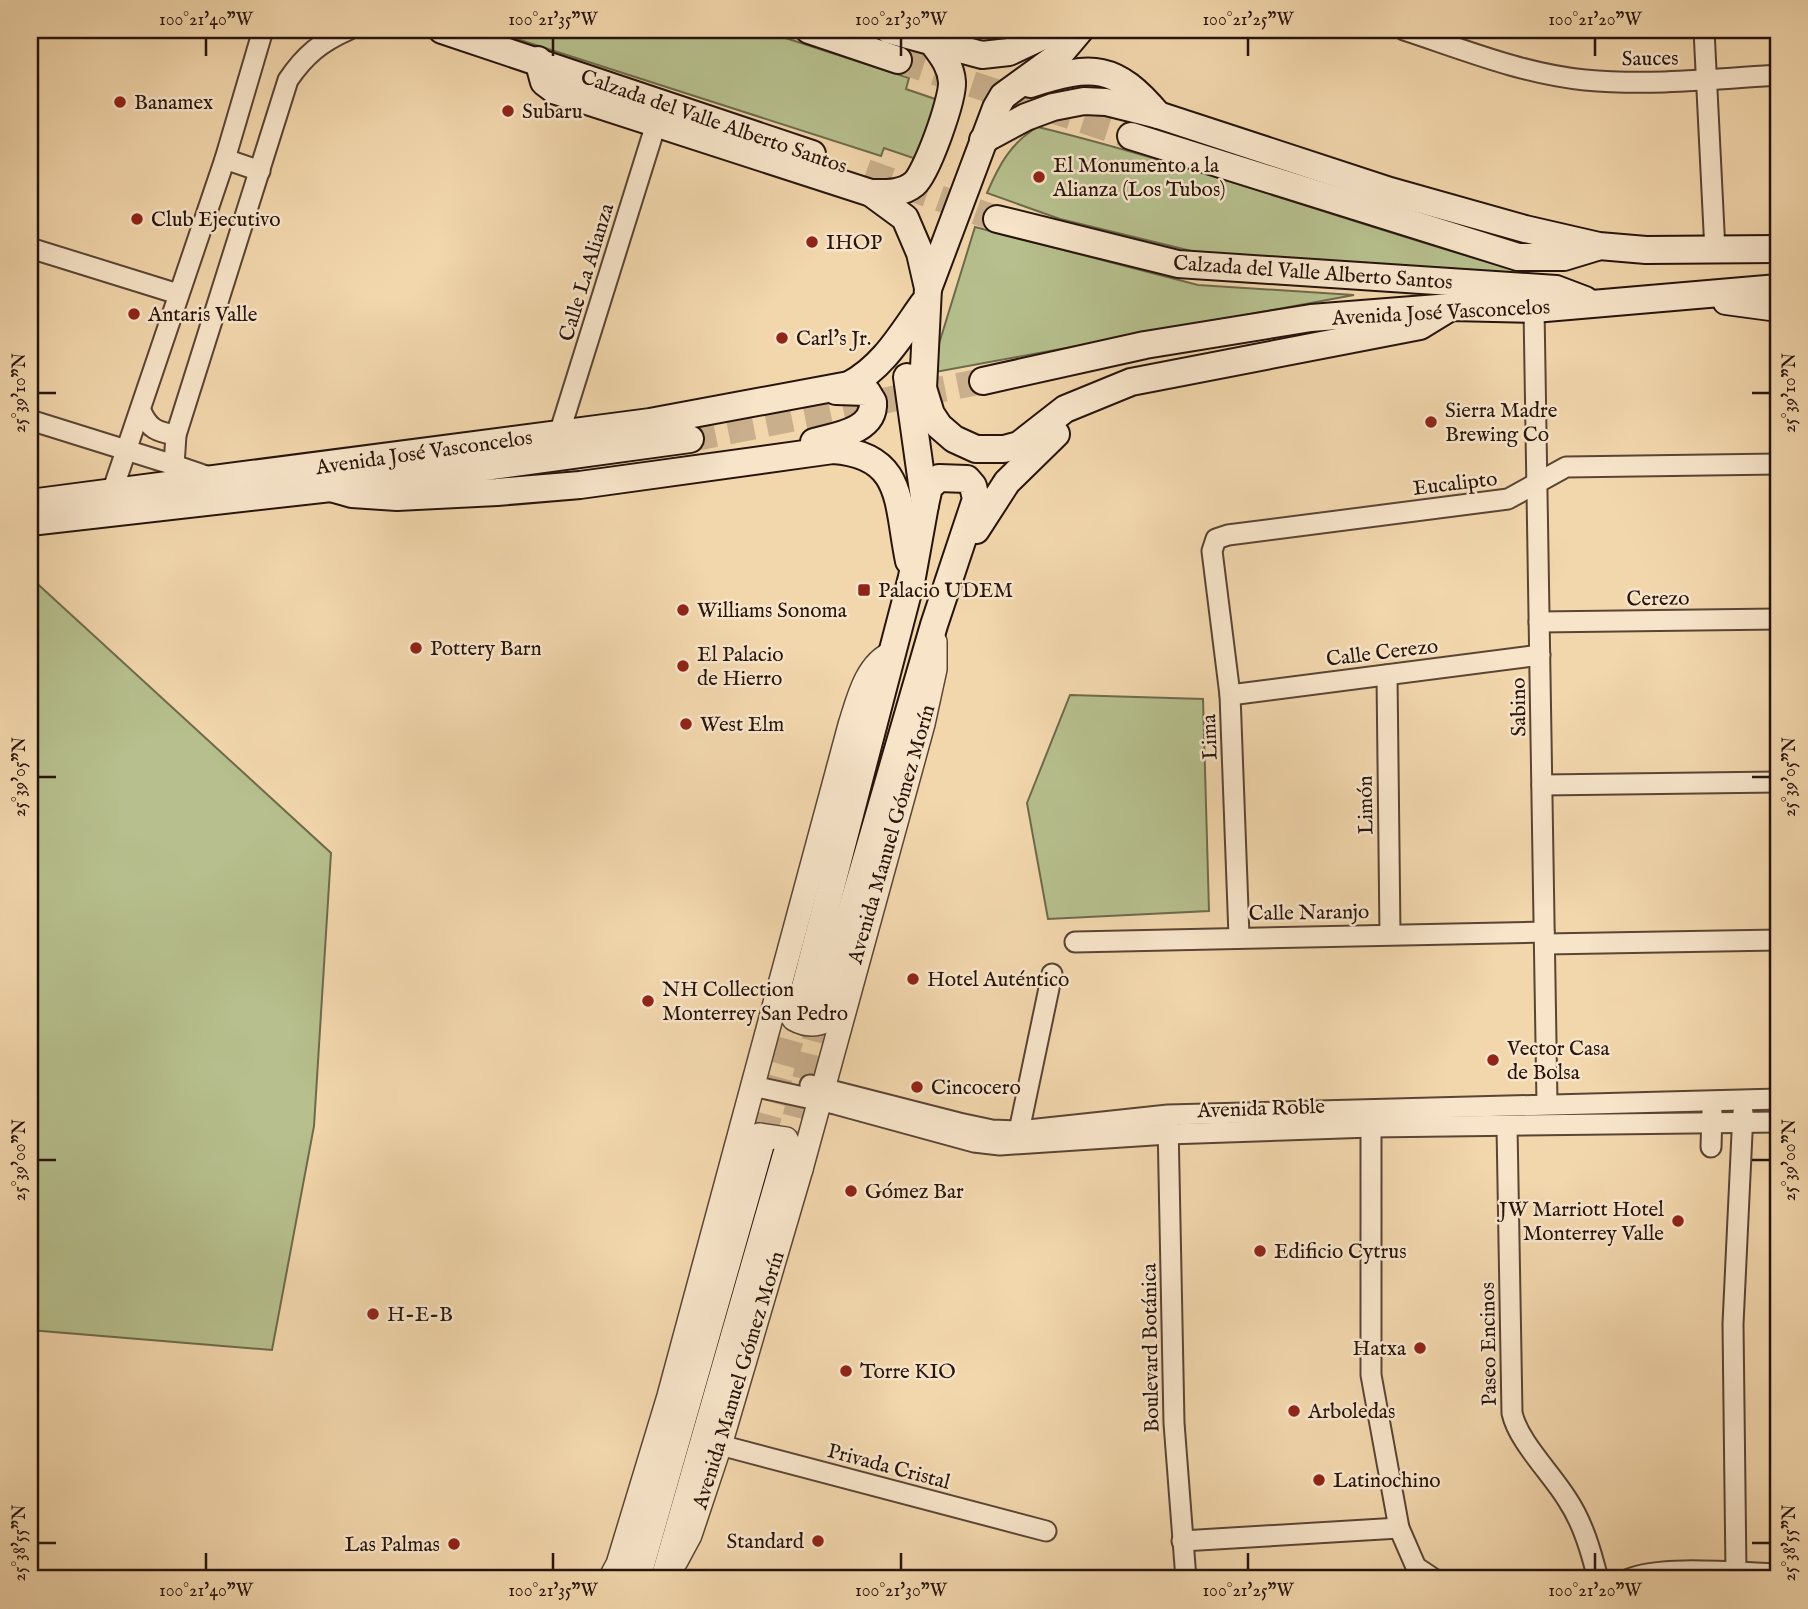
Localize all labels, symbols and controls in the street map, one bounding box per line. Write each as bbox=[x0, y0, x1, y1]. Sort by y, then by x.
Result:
text: 100°21'40"W bbox=[159, 9, 254, 32]
text: 100°21'35"W bbox=[508, 9, 599, 32]
text: 100°21'30"W bbox=[855, 9, 948, 32]
text: 100°21'25"W bbox=[1202, 9, 1294, 32]
text: 100°21'20"W bbox=[1548, 9, 1643, 32]
street label: Sauces bbox=[1621, 46, 1679, 73]
street label: Calzada del Valle Alberto Santos bbox=[577, 64, 850, 181]
place label: Banamex bbox=[134, 90, 213, 117]
marker: Banamex bbox=[112, 94, 128, 110]
place label: Subaru bbox=[522, 99, 583, 126]
marker: Subaru bbox=[500, 103, 516, 119]
place label: El Monumento a la Alianza (Los Tubos) bbox=[1052, 153, 1226, 204]
marker: El Monumento a la Alianza (Los Tubos) bbox=[1031, 169, 1047, 185]
street label: Calle La Alianza bbox=[554, 199, 622, 345]
place label: Club Ejecutivo bbox=[151, 207, 281, 234]
marker: Club Ejecutivo bbox=[129, 211, 145, 227]
place label: IHOP bbox=[826, 230, 882, 257]
marker: IHOP bbox=[804, 234, 820, 250]
street label: Calzada del Valle Alberto Santos bbox=[1172, 250, 1454, 297]
street label: Avenida José Vasconcelos bbox=[1330, 294, 1551, 333]
place label: Antaris Valle bbox=[147, 302, 258, 329]
marker: Antaris Valle bbox=[126, 306, 142, 322]
place label: Carl's Jr. bbox=[796, 326, 871, 353]
marker: Carl's Jr. bbox=[774, 330, 790, 346]
text: 25°39'10"N bbox=[9, 353, 32, 433]
text: 25°39'10"N bbox=[1779, 353, 1802, 433]
place label: Sierra Madre Brewing Co bbox=[1445, 398, 1558, 449]
marker: Sierra Madre Brewing Co bbox=[1423, 414, 1439, 430]
street label: Avenida José Vasconcelos bbox=[313, 425, 534, 482]
street label: Eucalipto bbox=[1412, 466, 1499, 503]
place label: Palacio UDEM bbox=[878, 578, 1013, 605]
marker: Palacio UDEM bbox=[856, 582, 872, 598]
street label: Cerezo bbox=[1626, 585, 1690, 614]
place label: Williams Sonoma bbox=[697, 598, 848, 625]
marker: Williams Sonoma bbox=[675, 602, 691, 618]
street label: Calle Cerezo bbox=[1325, 633, 1440, 674]
place label: Pottery Barn bbox=[430, 636, 542, 663]
marker: Pottery Barn bbox=[408, 640, 424, 656]
place label: El Palacio de Hierro bbox=[697, 642, 784, 693]
marker: El Palacio de Hierro bbox=[675, 658, 691, 674]
street label: Sabino bbox=[1505, 677, 1534, 737]
street label: Avenida Manuel Gómez Morín bbox=[842, 702, 942, 968]
place label: West Elm bbox=[700, 712, 784, 739]
street label: Lima bbox=[1196, 713, 1225, 760]
marker: West Elm bbox=[678, 716, 694, 732]
text: 25°39'05"N bbox=[9, 737, 32, 817]
text: 25°39'05"N bbox=[1779, 737, 1802, 817]
street label: Limón bbox=[1352, 775, 1381, 835]
street label: Calle Naranjo bbox=[1249, 899, 1370, 928]
place label: Hotel Auténtico bbox=[927, 967, 1069, 994]
marker: Hotel Auténtico bbox=[905, 971, 921, 987]
place label: NH Collection Monterrey San Pedro bbox=[662, 977, 848, 1028]
marker: NH Collection Monterrey San Pedro bbox=[640, 993, 656, 1009]
place label: Vector Casa de Bolsa bbox=[1506, 1036, 1610, 1087]
marker: Vector Casa de Bolsa bbox=[1485, 1052, 1501, 1068]
place label: Cincocero bbox=[931, 1075, 1021, 1102]
marker: Cincocero bbox=[909, 1079, 925, 1095]
street label: Avenida Roble bbox=[1196, 1094, 1326, 1125]
text: 25°39'00"N bbox=[9, 1118, 32, 1201]
text: 25°39'00"N bbox=[1779, 1118, 1802, 1201]
place label: Gómez Bar bbox=[865, 1179, 964, 1206]
marker: Gómez Bar bbox=[843, 1183, 859, 1199]
place label: JW Marriott Hotel Monterrey Valle bbox=[1497, 1197, 1664, 1248]
marker: JW Marriott Hotel Monterrey Valle bbox=[1670, 1213, 1686, 1229]
place label: Edificio Cytrus bbox=[1274, 1239, 1407, 1266]
marker: Edificio Cytrus bbox=[1252, 1243, 1268, 1259]
street label: Avenida Manuel Gómez Morín bbox=[687, 1248, 792, 1514]
street label: Boulevard Botánica bbox=[1137, 1262, 1166, 1433]
street label: Paseo Encinos bbox=[1475, 1282, 1504, 1406]
place label: H-E-B bbox=[387, 1302, 453, 1329]
marker: H-E-B bbox=[365, 1306, 381, 1322]
place label: Hatxa bbox=[1352, 1336, 1407, 1363]
marker: Hatxa bbox=[1412, 1340, 1428, 1356]
place label: Torre KIO bbox=[860, 1359, 956, 1386]
marker: Torre KIO bbox=[838, 1363, 854, 1379]
place label: Arboledas bbox=[1307, 1399, 1395, 1426]
marker: Arboledas bbox=[1286, 1403, 1302, 1419]
street label: Privada Cristal bbox=[824, 1438, 953, 1497]
place label: Latinochino bbox=[1333, 1468, 1441, 1495]
marker: Latinochino bbox=[1311, 1472, 1327, 1488]
text: 25°38'55"N bbox=[9, 1504, 32, 1581]
text: 25°38'55"N bbox=[1779, 1504, 1802, 1581]
place label: Standard bbox=[727, 1529, 805, 1556]
place label: Las Palmas bbox=[345, 1532, 440, 1559]
marker: Standard bbox=[810, 1533, 826, 1549]
marker: Las Palmas bbox=[446, 1536, 462, 1552]
text: 100°21'40"W bbox=[159, 1580, 254, 1603]
text: 100°21'35"W bbox=[508, 1580, 599, 1603]
text: 100°21'30"W bbox=[855, 1580, 948, 1603]
text: 100°21'25"W bbox=[1202, 1580, 1294, 1603]
text: 100°21'20"W bbox=[1548, 1580, 1643, 1603]

